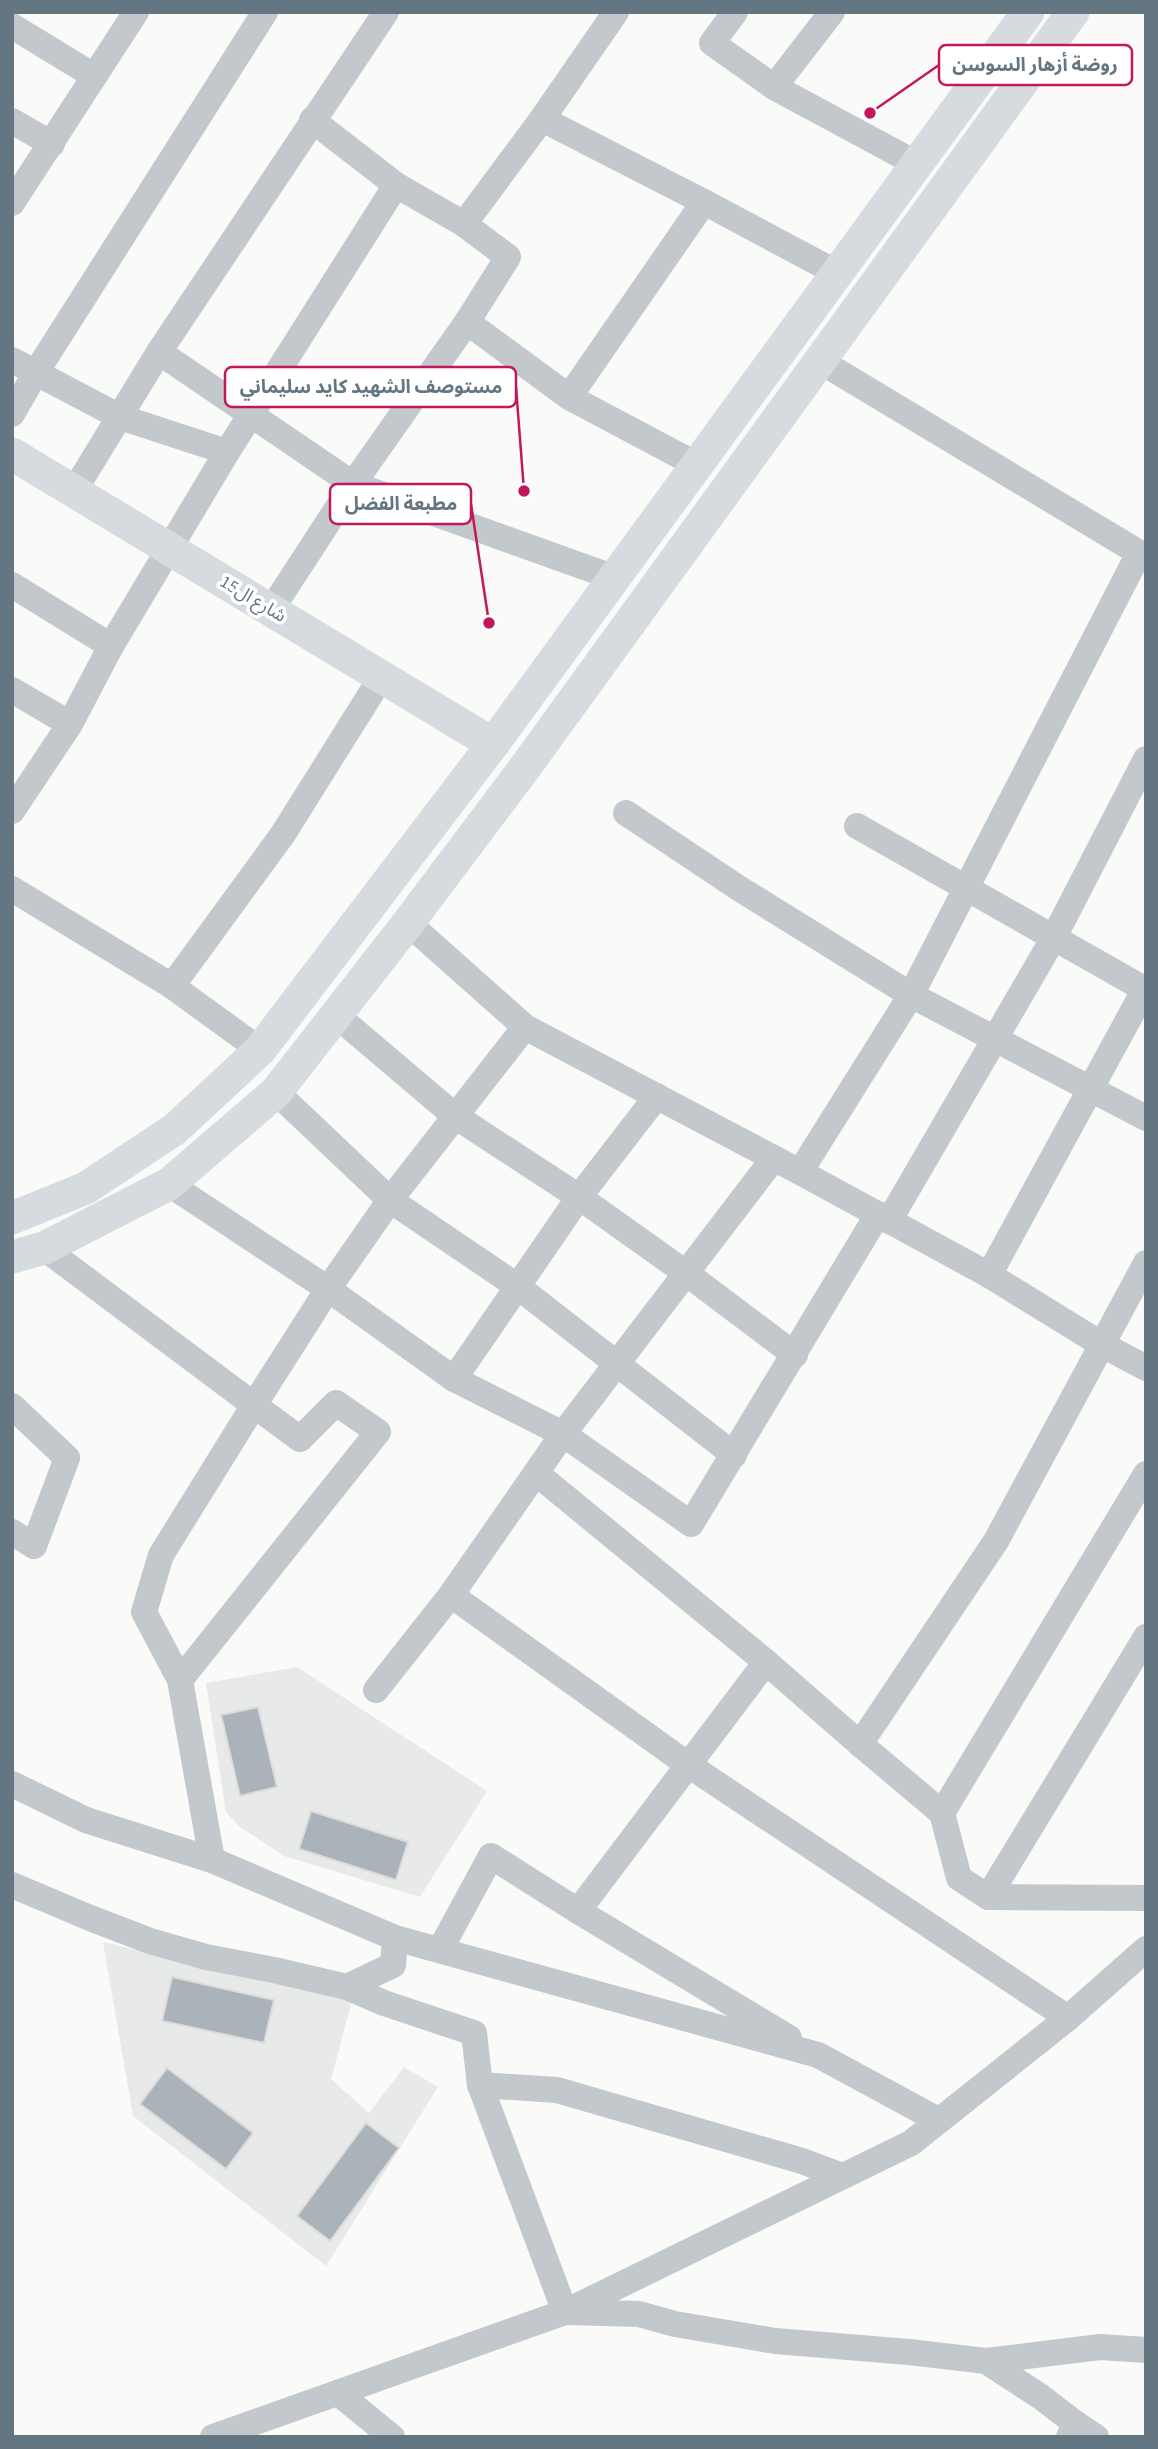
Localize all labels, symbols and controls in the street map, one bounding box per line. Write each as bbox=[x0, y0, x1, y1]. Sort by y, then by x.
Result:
callout: روضة أزهار السوسن bbox=[939, 45, 1132, 85]
text: روضة أزهار السوسن bbox=[952, 51, 1118, 79]
callout: مستوصف الشهيد كايد سليماني bbox=[225, 367, 516, 407]
text: مستوصف الشهيد كايد سليماني bbox=[240, 374, 502, 401]
callout: مطبعة الفضل bbox=[330, 484, 471, 524]
text: مطبعة الفضل bbox=[345, 491, 457, 518]
street label: شارع ال15 bbox=[215, 569, 291, 629]

